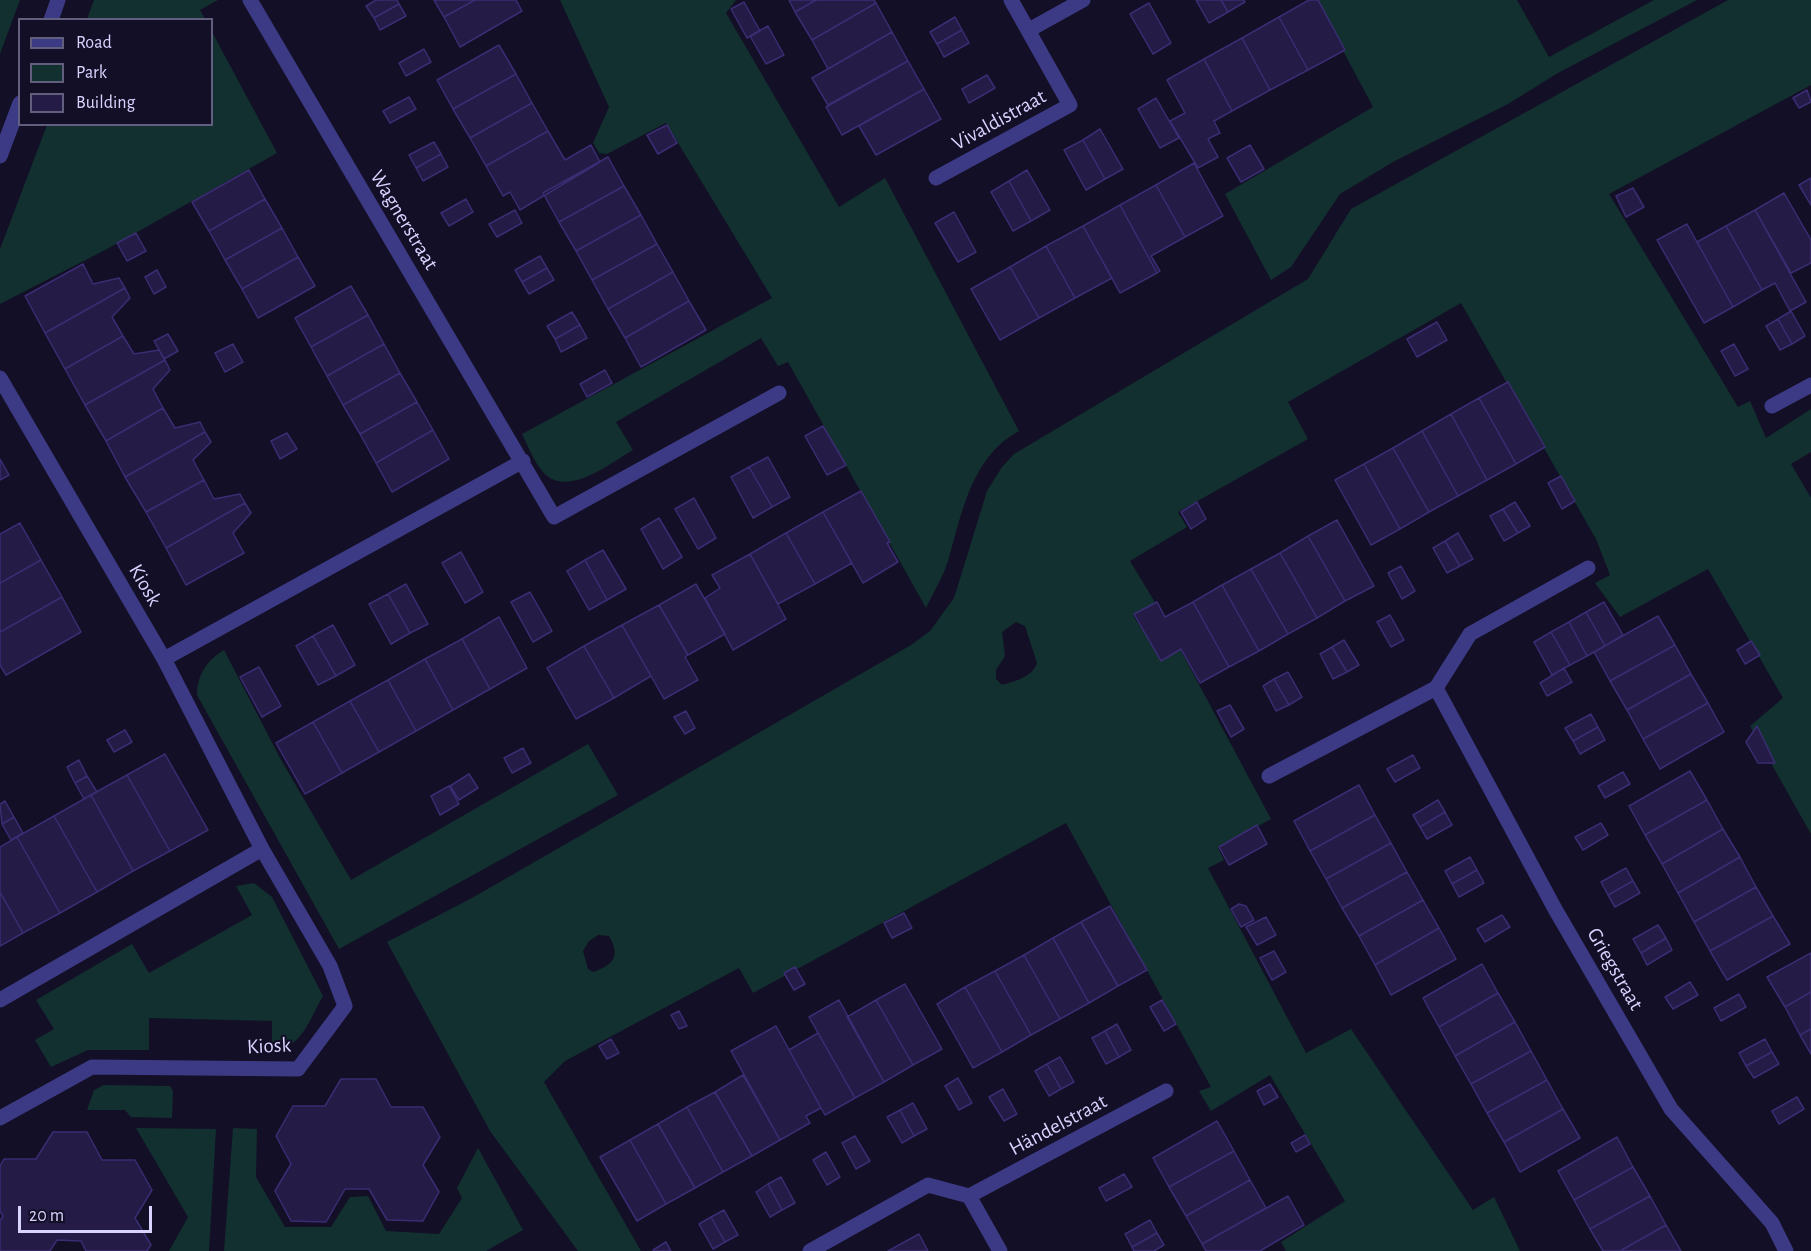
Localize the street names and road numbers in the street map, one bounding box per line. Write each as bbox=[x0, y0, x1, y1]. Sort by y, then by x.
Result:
street label: Vivaldistraat bbox=[948, 84, 1050, 156]
street label: Wagnerstraat bbox=[364, 166, 444, 274]
street label: Kiosk bbox=[123, 560, 167, 610]
street label: Griegstraat bbox=[1581, 923, 1649, 1015]
street label: Kiosk bbox=[246, 1032, 292, 1060]
street label: Händelstraat bbox=[1005, 1089, 1111, 1161]

